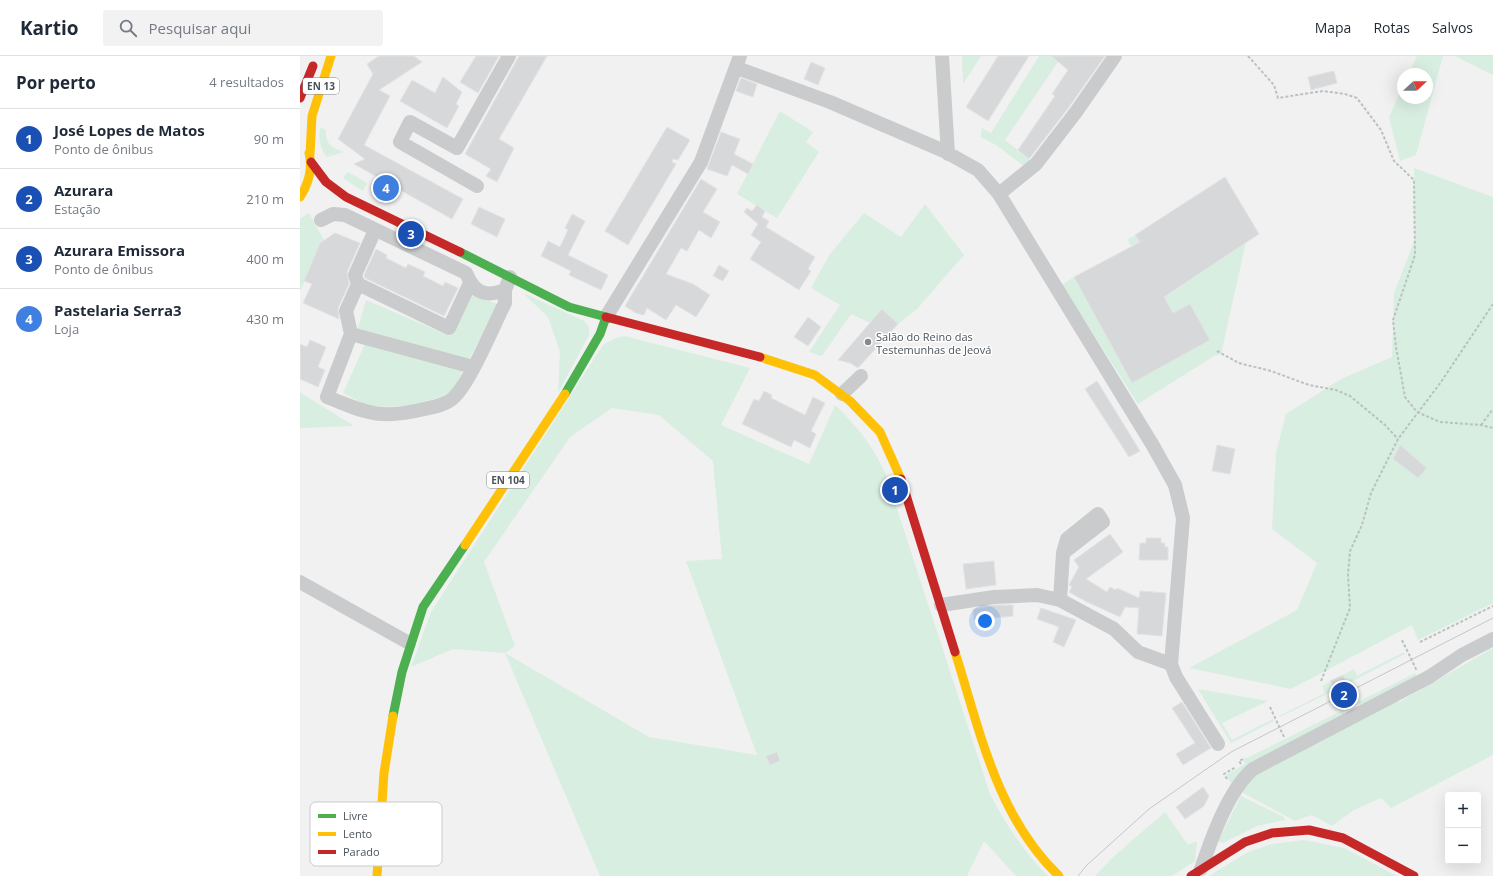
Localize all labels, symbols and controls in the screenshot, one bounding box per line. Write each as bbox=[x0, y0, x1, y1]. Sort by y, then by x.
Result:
search box bbox=[103, 10, 383, 46]
text: Kartio bbox=[20, 15, 79, 41]
icon: search bbox=[117, 17, 139, 39]
text: Pesquisar aqui bbox=[149, 18, 251, 38]
text: Mapa bbox=[1315, 18, 1351, 37]
text: Rotas bbox=[1373, 18, 1410, 37]
text: Salvos bbox=[1432, 18, 1473, 37]
north arrow bbox=[1397, 68, 1433, 104]
text: Por perto bbox=[16, 71, 96, 94]
text: 4 resultados bbox=[209, 73, 284, 91]
road number: EN 13 bbox=[303, 78, 339, 94]
text: José Lopes de Matos bbox=[54, 120, 205, 140]
text: 1 bbox=[25, 130, 33, 148]
text: 90 m bbox=[254, 130, 284, 148]
text: Ponto de ônibus bbox=[54, 140, 153, 158]
pin: 4 bbox=[373, 173, 399, 203]
text: Azurara bbox=[54, 180, 113, 200]
text: 2 bbox=[25, 190, 33, 208]
text: 210 m bbox=[246, 190, 284, 208]
text: Estação bbox=[54, 200, 101, 218]
pin: 3 bbox=[398, 219, 424, 249]
text: Azurara Emissora bbox=[54, 240, 185, 260]
text: 3 bbox=[25, 250, 33, 268]
text: 400 m bbox=[246, 250, 284, 268]
text: Ponto de ônibus bbox=[54, 260, 153, 278]
text: Pastelaria Serra3 bbox=[54, 300, 182, 320]
text: 4 bbox=[25, 310, 33, 328]
text: 430 m bbox=[246, 310, 284, 328]
text: Loja bbox=[54, 320, 79, 338]
place label: Salão do Reino das Testemunhas de Jeová bbox=[876, 329, 991, 357]
marker: Salão do Reino das Testemunhas de Jeová bbox=[863, 337, 873, 347]
road number: EN 104 bbox=[487, 472, 529, 488]
pin: 1 bbox=[882, 475, 908, 505]
your location bbox=[975, 611, 995, 631]
pin: 2 bbox=[1331, 680, 1357, 710]
map controls bbox=[1445, 792, 1481, 864]
button: + bbox=[1445, 792, 1481, 828]
legend bbox=[310, 802, 442, 866]
text: Livre bbox=[343, 808, 368, 823]
text: Lento bbox=[343, 826, 373, 841]
button: − bbox=[1445, 828, 1481, 864]
text: Parado bbox=[343, 844, 380, 859]

